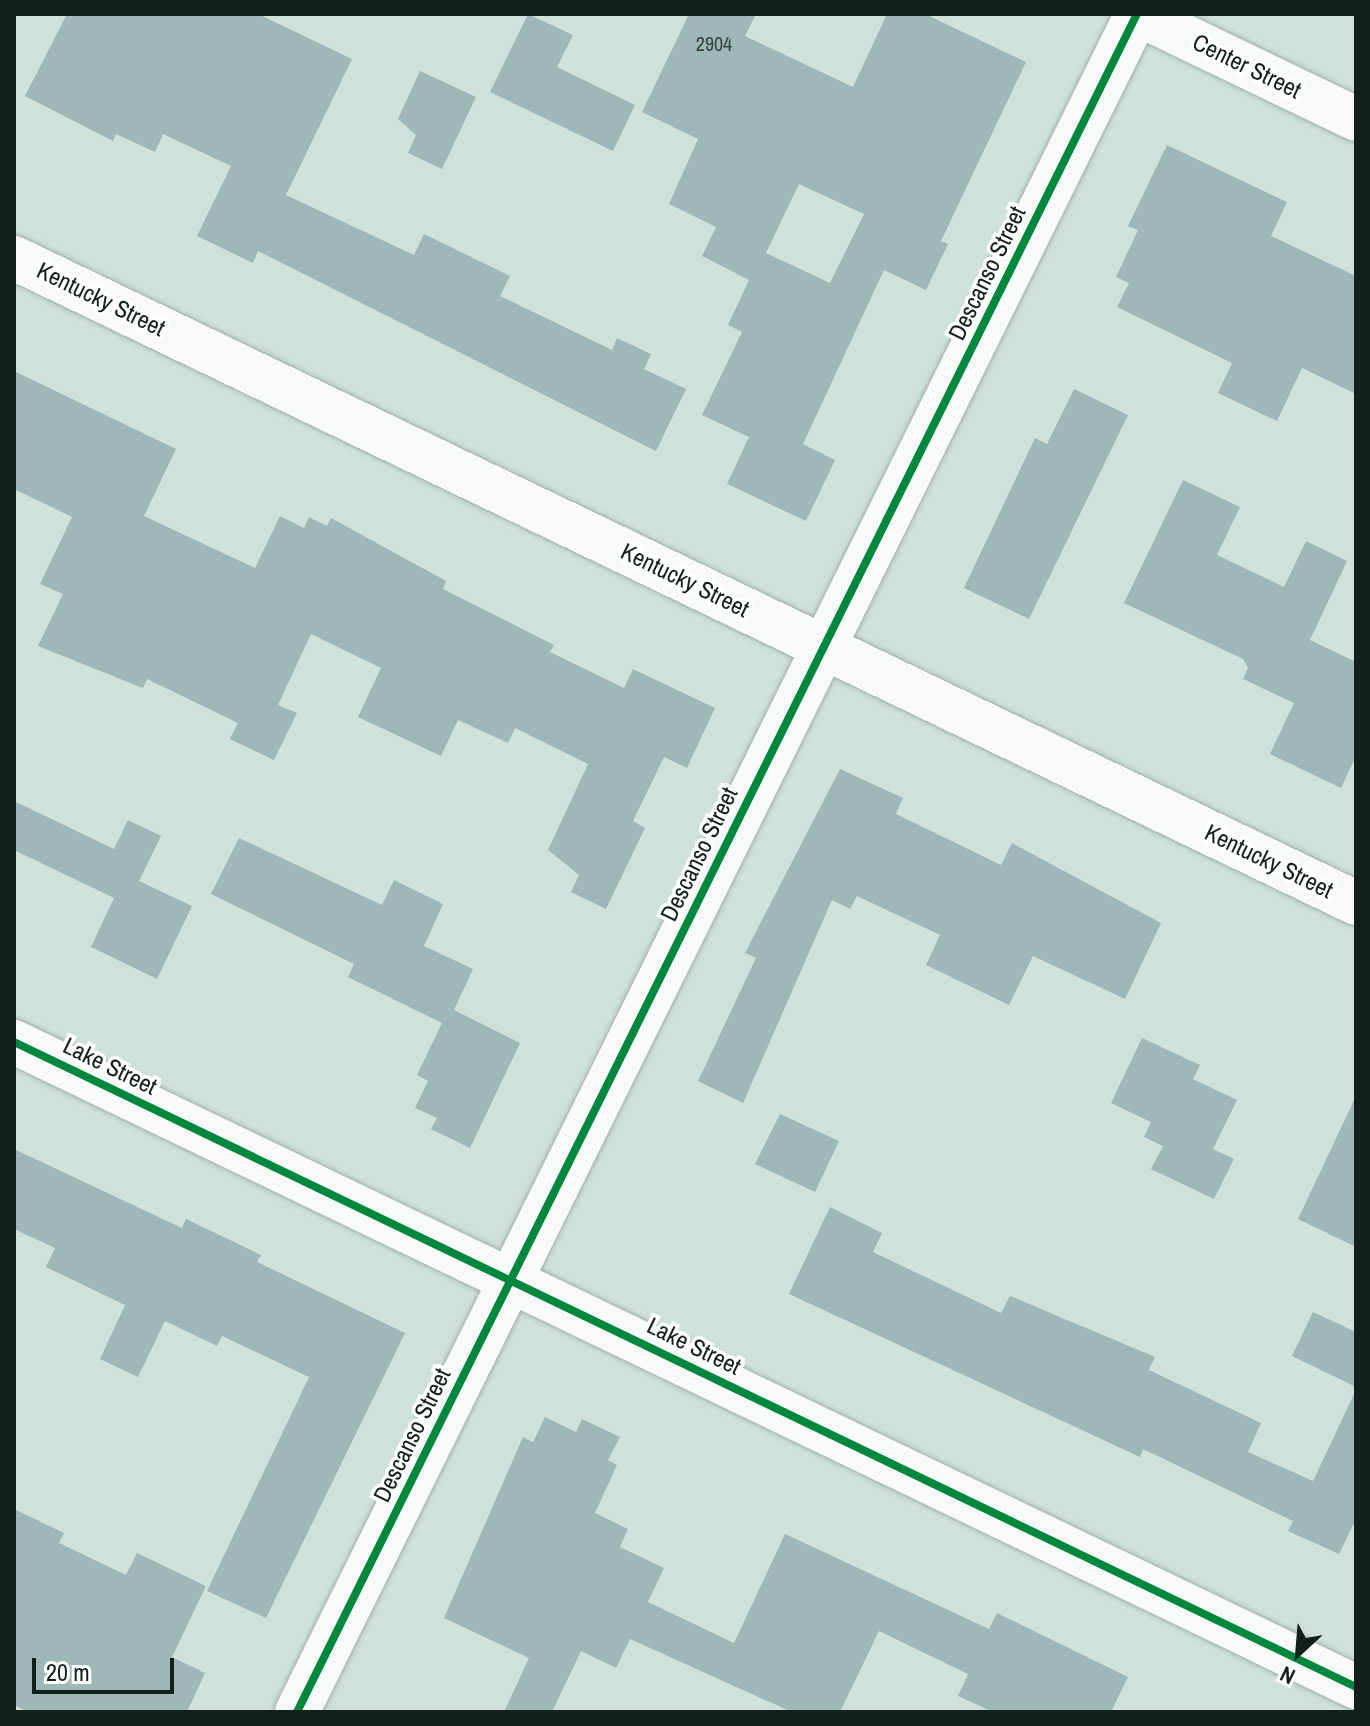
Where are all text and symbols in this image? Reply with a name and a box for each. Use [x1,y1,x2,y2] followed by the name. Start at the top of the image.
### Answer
[1188,27,1306,105] street label: Center Street
[696,31,732,55] house number: 2904
[942,201,1032,345] street label: Descanso Street
[32,256,170,342] street label: Kentucky Street
[616,537,754,623] street label: Kentucky Street
[654,782,744,926] street label: Descanso Street
[1200,818,1338,904] street label: Kentucky Street
[58,1031,162,1101] street label: Lake Street
[642,1311,746,1381] street label: Lake Street
[367,1363,457,1507] street label: Descanso Street
[1258,1614,1338,1694] north arrow
[36,1642,178,1692] scale bar
[46,1656,90,1688] text: 20 m
[1275,1659,1300,1692] text: N

